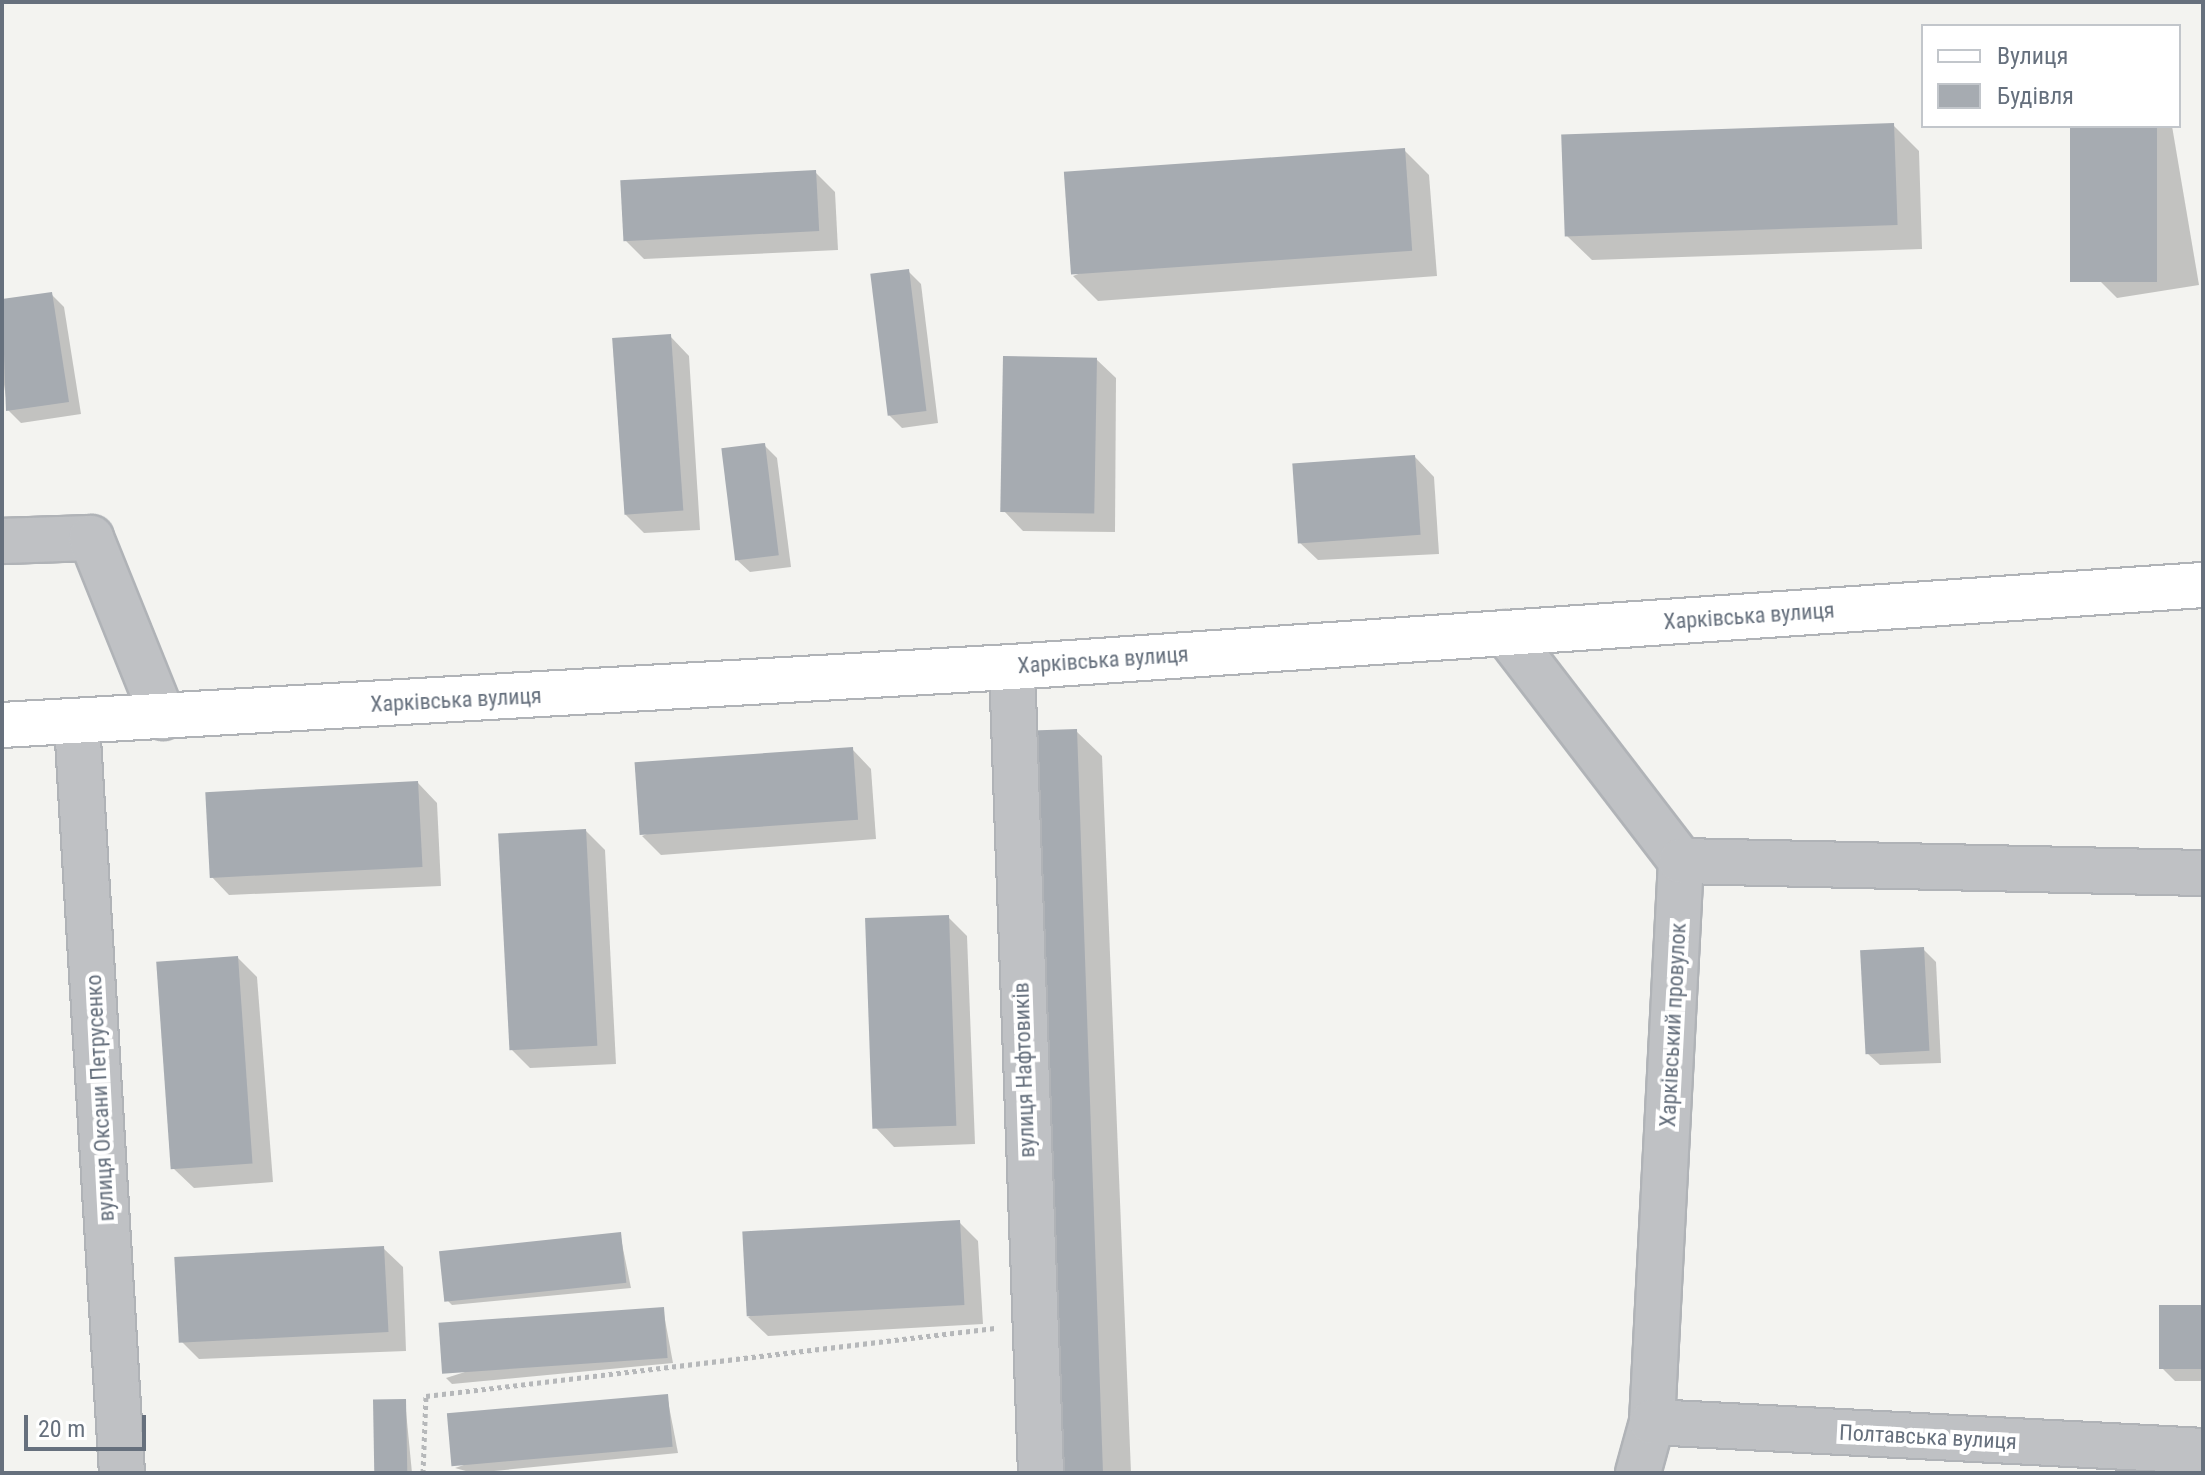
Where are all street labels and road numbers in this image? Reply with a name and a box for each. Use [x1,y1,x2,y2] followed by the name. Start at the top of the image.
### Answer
[1663,597,1835,635] street label: Харківська вулиця
[1017,641,1189,679] street label: Харківська вулиця
[370,682,542,718] street label: Харківська вулиця
[1654,922,1692,1128] street label: Харківський провулок
[80,974,120,1222] street label: вулиця Оксани Петрусенко
[1008,982,1040,1158] street label: вулиця Нафтовиків
[1839,1419,2017,1455] street label: Полтавська вулиця

